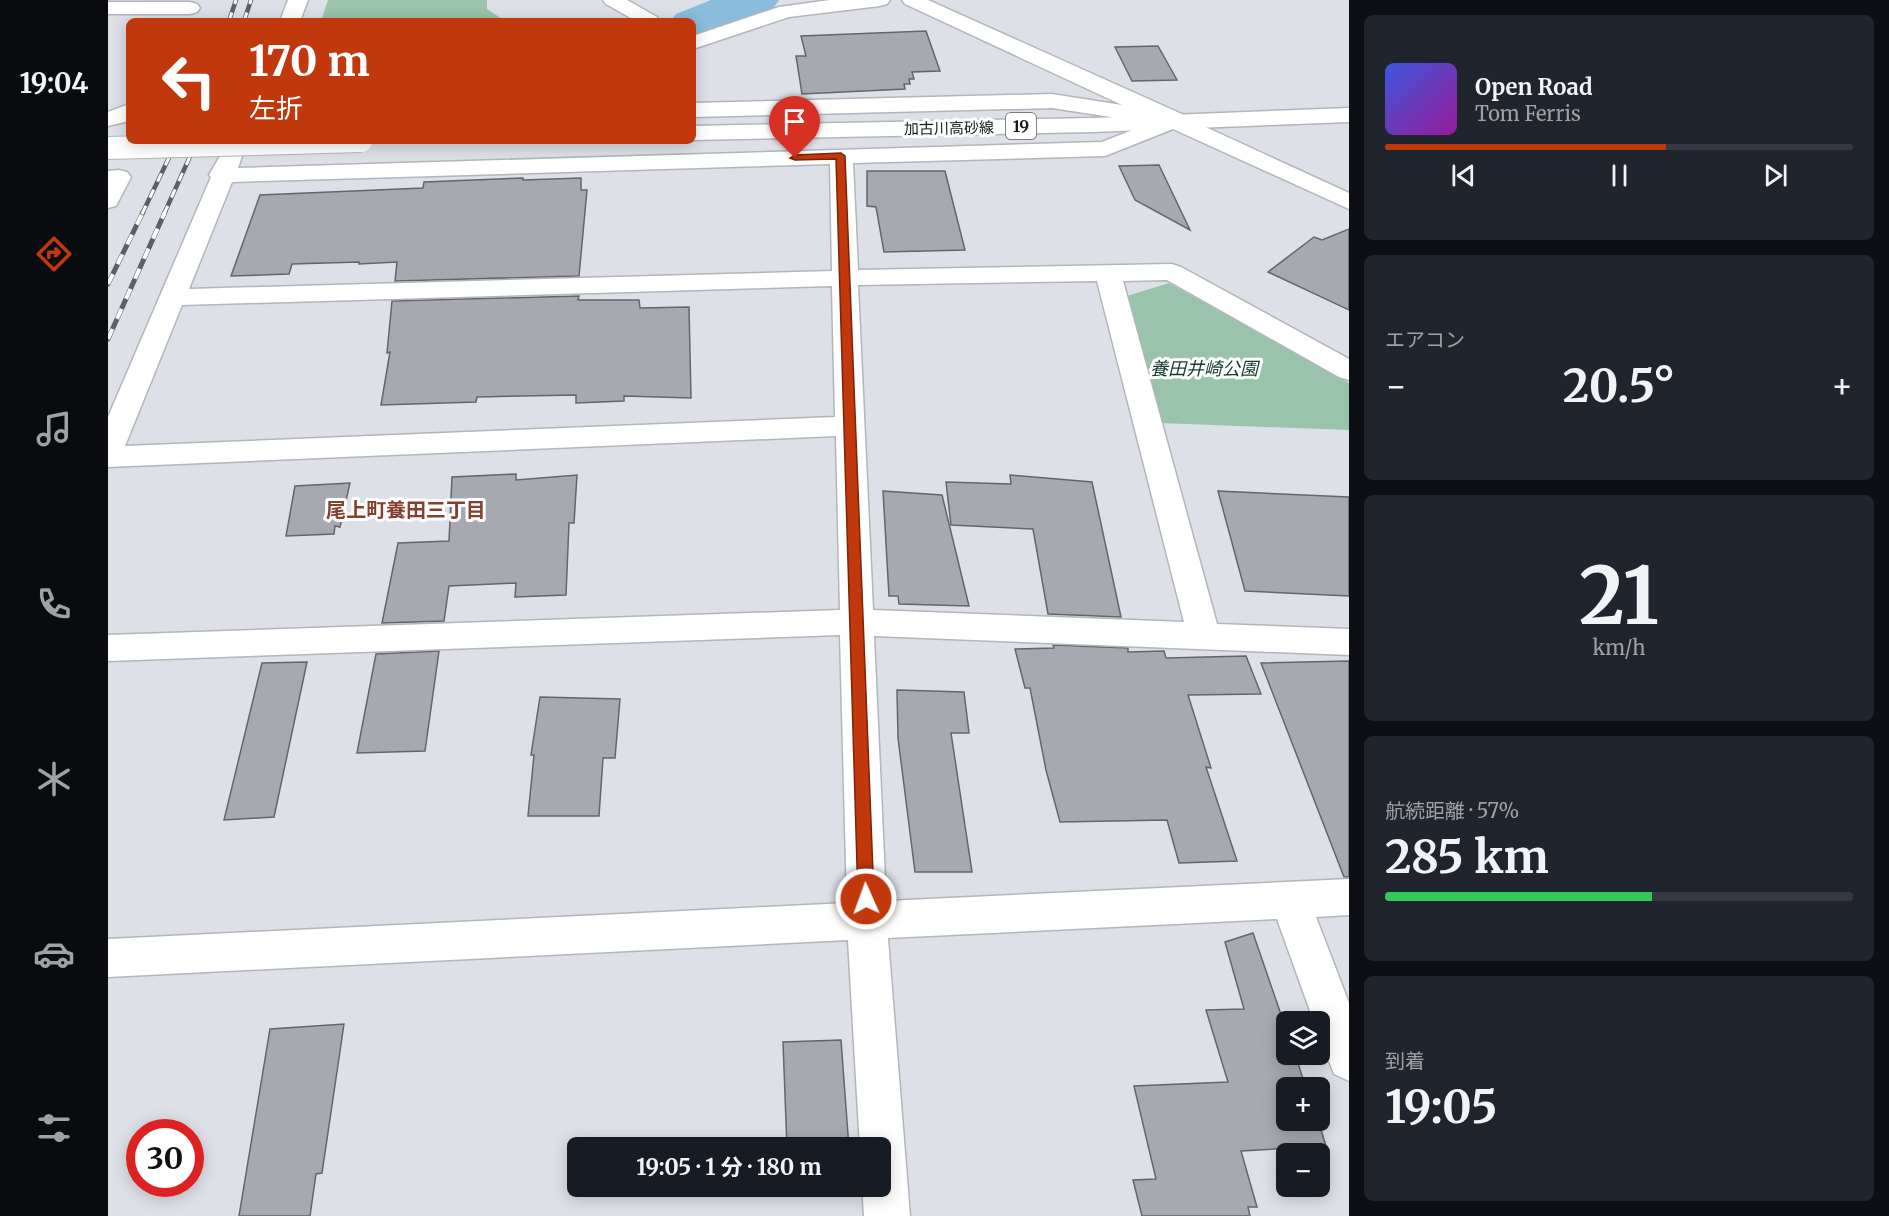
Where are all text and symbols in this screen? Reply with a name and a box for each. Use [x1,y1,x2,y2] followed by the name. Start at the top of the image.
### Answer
[249,35,370,87] text: 170 m
[150,42,228,120] icon: left
[20,66,88,100] text: 19:04
[1475,73,1593,101] text: Open Road
[249,91,303,125] text: 左折
[769,96,820,158] pin
[1475,101,1581,126] text: Tom Ferris
[778,105,811,138] icon: arrive
[1006,113,1036,139] road number: 19
[904,118,994,138] street label: 加古川高砂線
[1447,159,1480,192] icon: previous
[1603,159,1636,192] icon: pause
[1759,159,1792,192] icon: next
[33,233,75,275] icon: directions
[1385,327,1465,352] text: エアコン
[1150,357,1261,380] park label: 養田井崎公園
[1563,358,1675,414] text: 20.5°
[1385,366,1407,407] text: −
[1831,366,1853,407] text: +
[33,408,75,450] icon: music
[326,497,486,522] district label: 尾上町養田三丁目
[1579,547,1659,645] text: 21
[33,583,75,625] icon: phone
[1593,635,1645,660] text: km/h
[33,758,75,800] icon: climate
[1385,798,1519,823] text: 航続距離 · 57%
[1385,829,1549,885] text: 285 km
[834,867,898,931] position arrow
[33,933,75,975] icon: car
[1276,1011,1330,1197] map controls
[1276,1011,1330,1065] button: layers
[1385,1048,1425,1073] text: 到着
[1276,1077,1330,1131] button: +
[1385,1079,1497,1135] text: 19:05
[33,1107,75,1149] icon: filters
[126,1119,204,1197] speed limit sign: 30
[1276,1143,1330,1197] button: −
[636,1153,822,1181] text: 19:05 · 1 分 · 180 m

